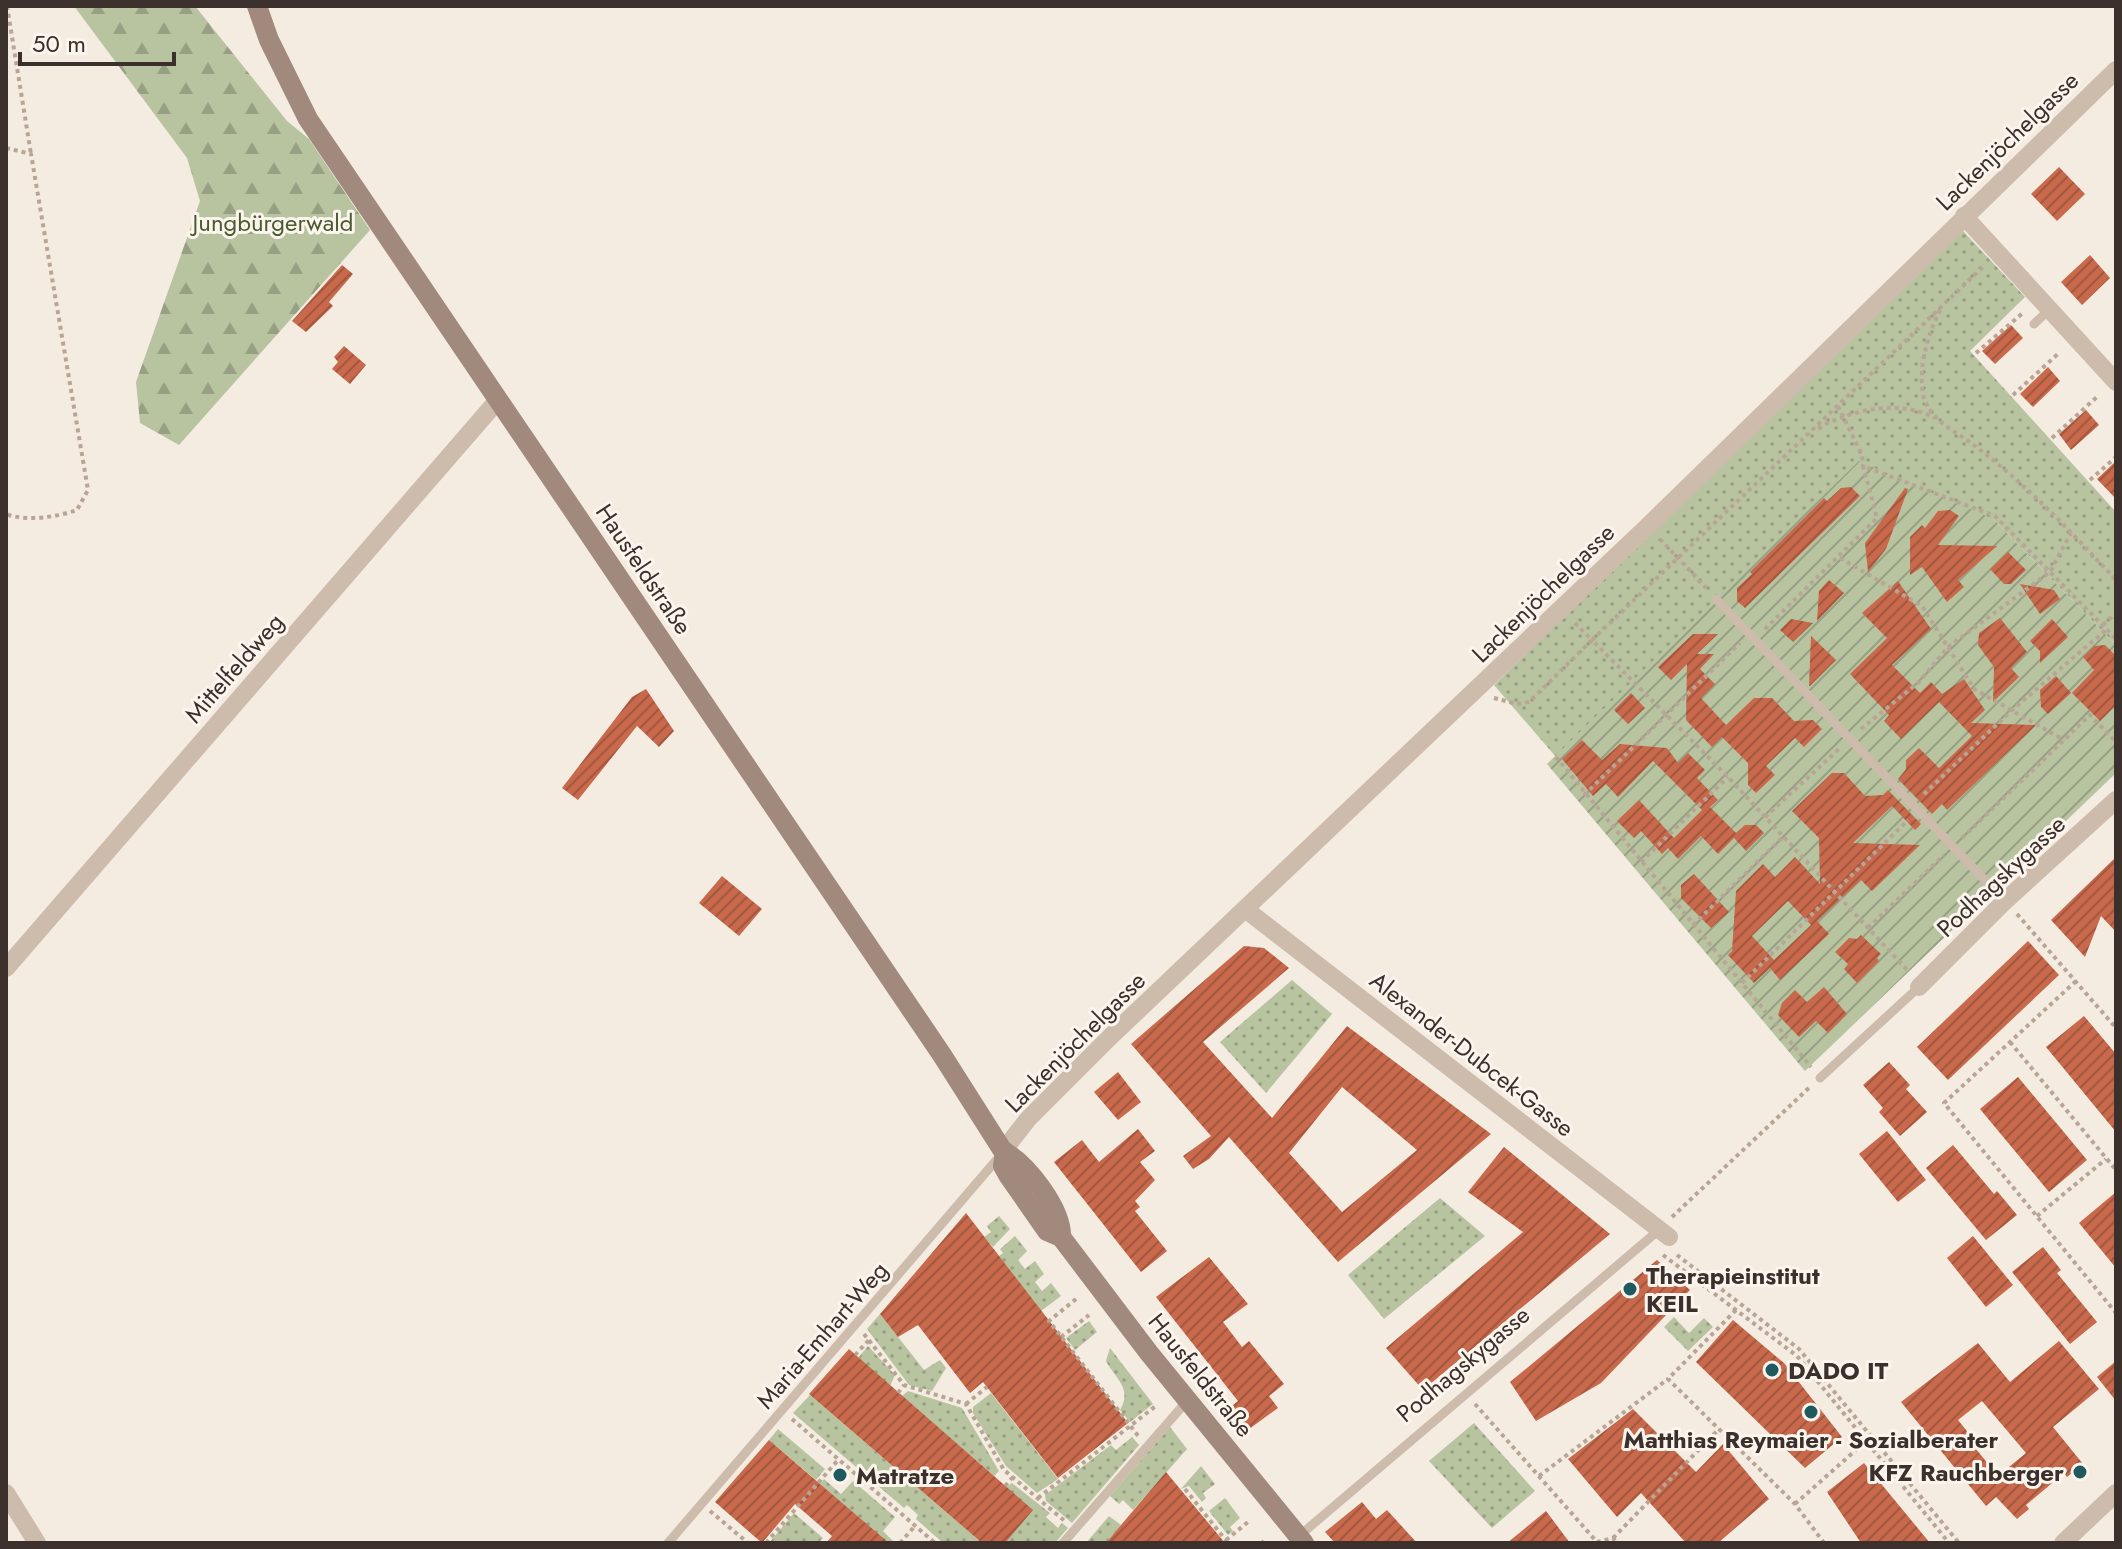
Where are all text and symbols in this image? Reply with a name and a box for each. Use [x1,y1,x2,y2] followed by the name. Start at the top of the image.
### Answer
[20,16,174,66] scale bar
[32,26,86,61] text: 50 m
[1928,63,2086,219] street label: Lackenjöchelgasse
[190,205,353,240] park label: Jungbürgerwald
[587,497,701,641] street label: Hausfeldstraße
[1464,515,1622,671] street label: Lackenjöchelgasse
[176,605,292,731] street label: Mittelfeldweg
[1929,807,2073,945] street label: Podhagskygasse
[1362,963,1582,1145] street label: Alexander-Dubcek-Gasse
[997,964,1153,1120] street label: Lackenjöchelgasse
[748,1254,896,1416] street label: Maria-Emhart-Weg
[1646,1258,1820,1321] place label: Therapieinstitut KEIL
[1621,1280,1639,1298] marker: Therapieinstitut KEIL
[1389,1298,1537,1430] street label: Podhagskygasse
[1140,1305,1262,1445] street label: Hausfeldstraße
[1788,1353,1889,1388] place label: DADO IT
[1763,1361,1781,1379] marker: DADO IT
[1802,1403,1820,1421] marker: Matthias Reymaier - Sozialberater
[1624,1422,1999,1457] place label: Matthias Reymaier - Sozialberater
[1868,1455,2064,1490] place label: KFZ Rauchberger
[856,1458,954,1493] place label: Matratze
[2071,1463,2089,1481] marker: KFZ Rauchberger
[831,1466,849,1484] marker: Matratze

